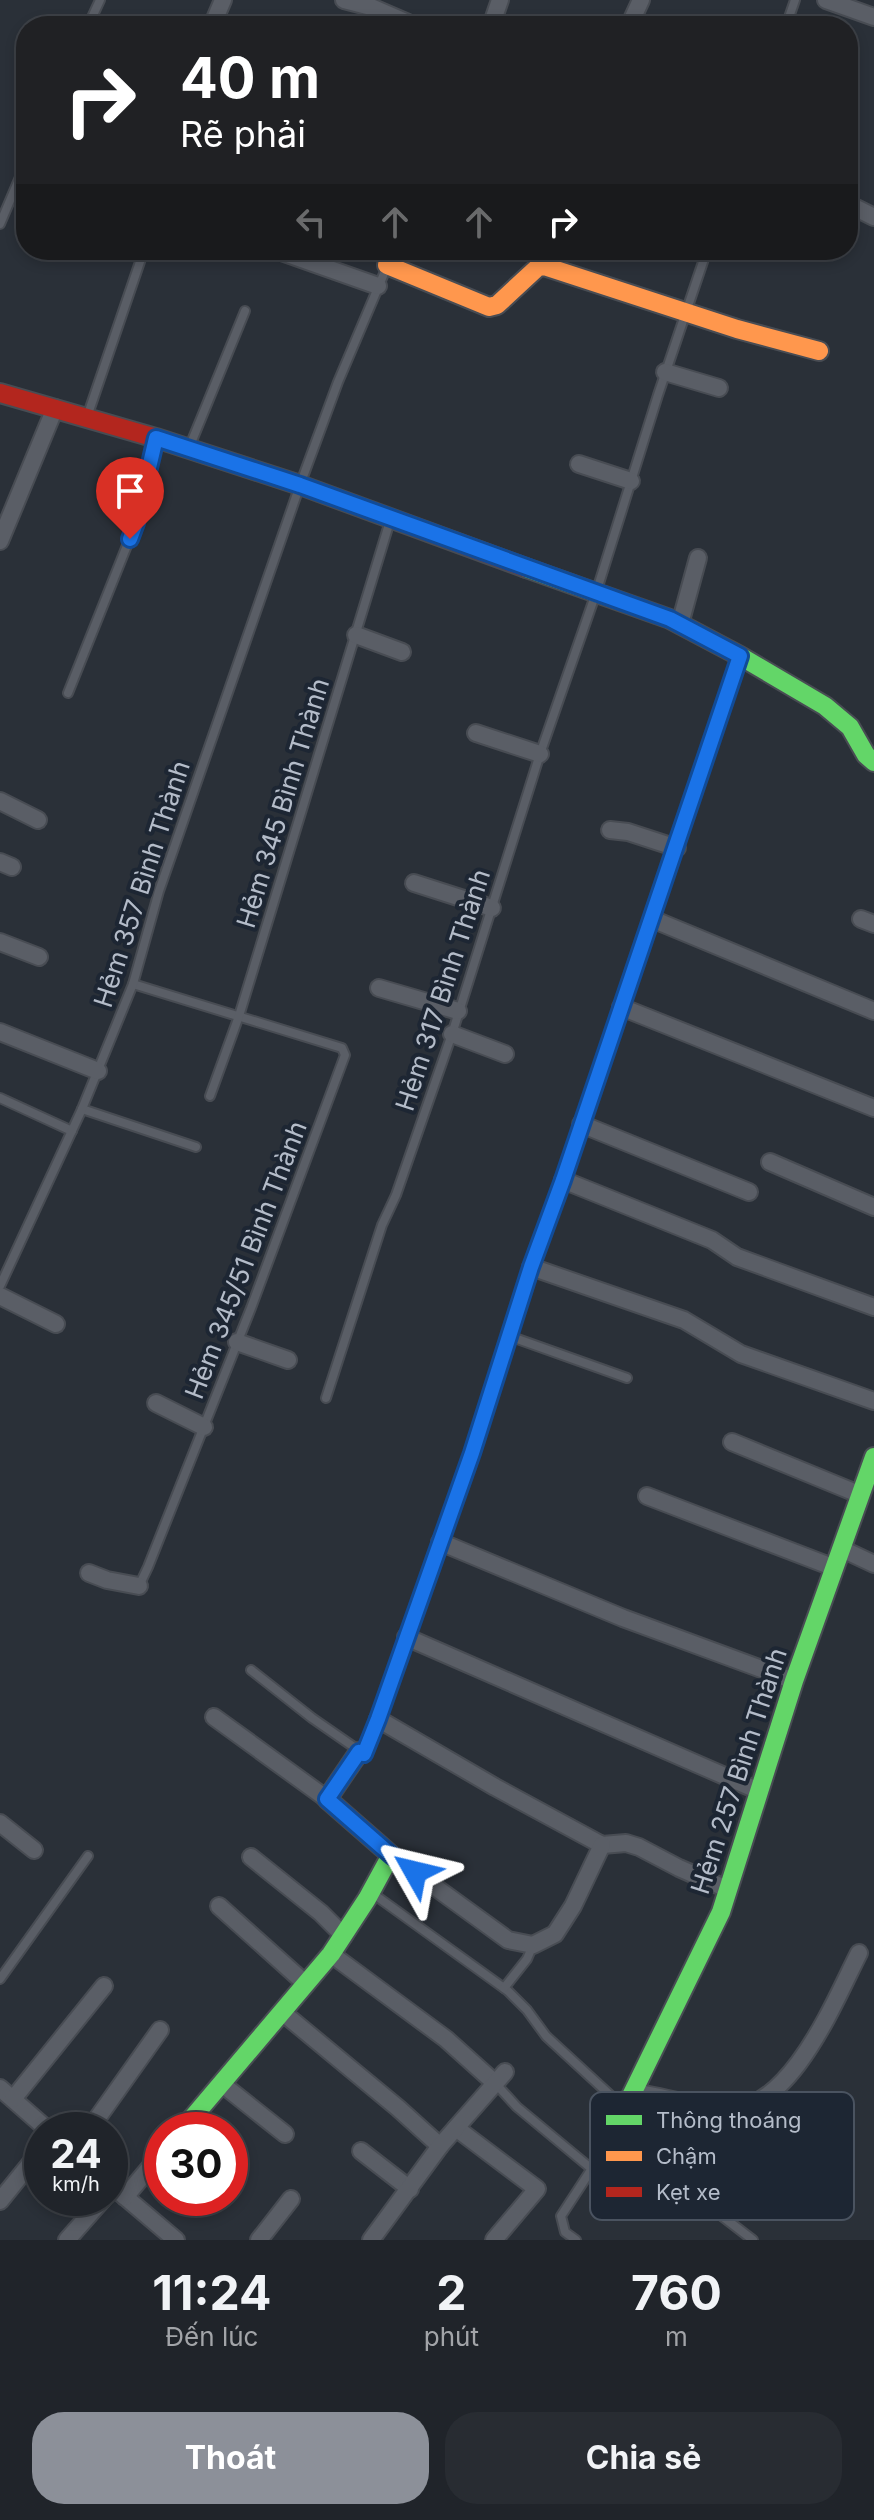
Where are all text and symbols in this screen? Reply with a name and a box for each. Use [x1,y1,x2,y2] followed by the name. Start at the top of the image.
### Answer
[180,44,320,112] text: 40 m
[48,48,152,152] icon: right
[180,112,306,156] text: Rẽ phải
[289,200,333,244] icon: left
[373,200,417,244] icon: ahead
[457,200,501,244] icon: ahead
[541,200,585,244] icon: right
[96,457,164,539] pin
[108,469,152,513] icon: arrive
[230,674,335,931] street label: Hẻm 345 Bình Thành
[87,757,196,1011] street label: Hẻm 357 Bình Thành
[389,865,496,1115] street label: Hẻm 317 Bình Thành
[178,1116,313,1403] street label: Hẻm 345/51 Bình Thành
[684,1644,793,1898] street label: Hẻm 257 Bình Thành
[373,1830,457,1914] position arrow
[590,2092,854,2220] legend
[656,2107,802,2133] text: Thông thoáng
[144,2112,248,2216] speed limit sign: 30
[50,2129,102,2178] text: 24
[656,2143,717,2169] text: Chậm
[52,2172,100,2196] text: km/h
[656,2179,720,2205] text: Kẹt xe
[152,2263,272,2322] text: 11:24
[436,2263,466,2322] text: 2
[631,2263,722,2322] text: 760
[165,2321,258,2352] text: Đến lúc
[424,2321,479,2352] text: phút
[665,2321,688,2352] text: m
[32,2412,429,2504] button: Thoát
[445,2412,842,2504] button: Chia sẻ

